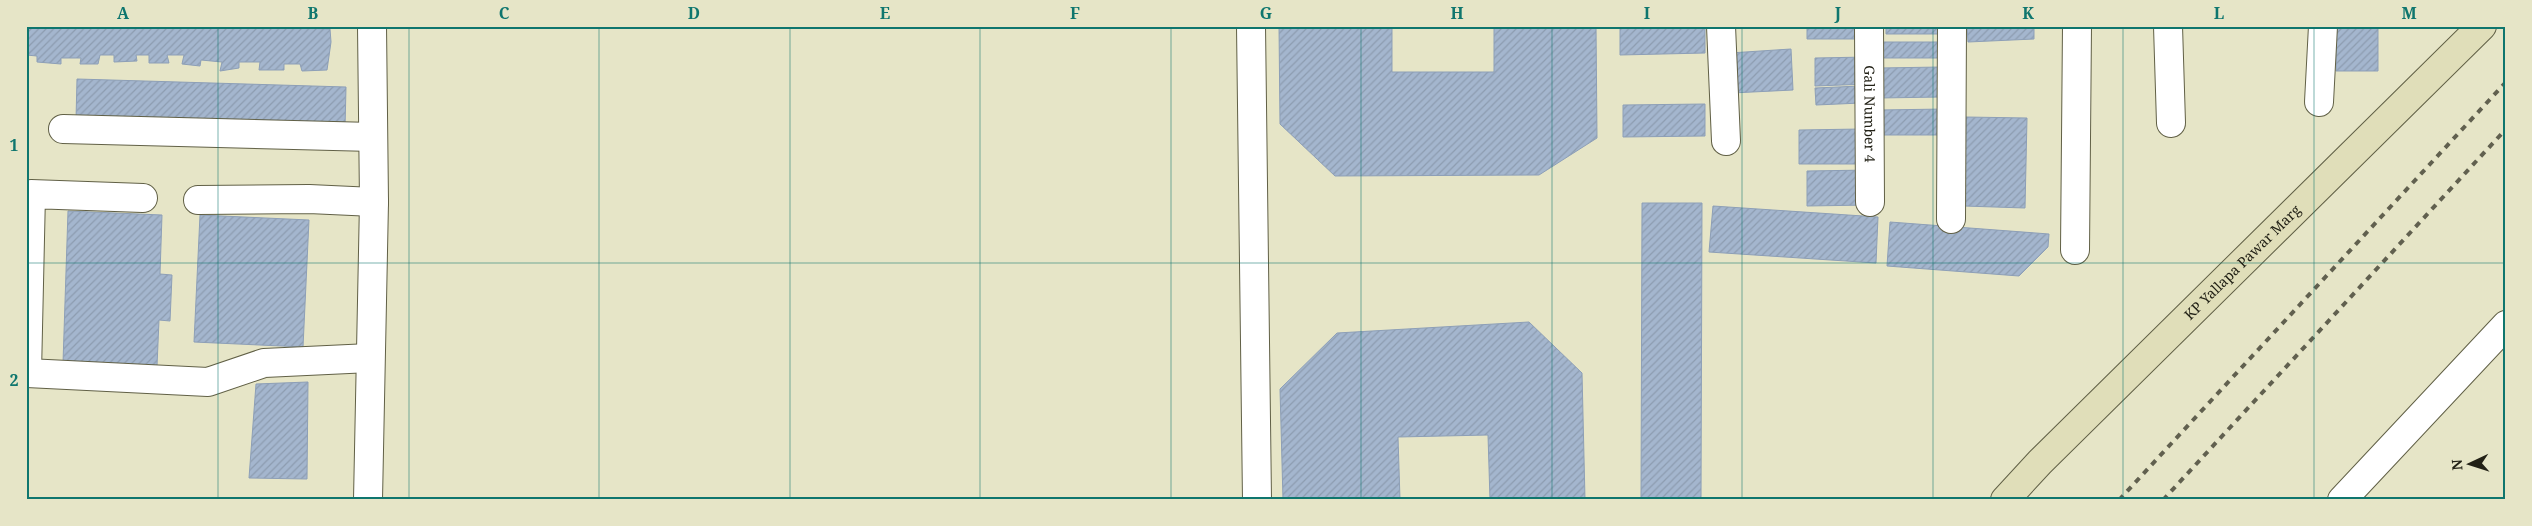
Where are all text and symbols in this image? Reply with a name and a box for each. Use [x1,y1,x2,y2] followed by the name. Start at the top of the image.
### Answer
[117,2,130,24] text: A
[308,2,319,24] text: B
[499,2,510,24] text: C
[688,2,700,24] text: D
[880,2,890,24] text: E
[1070,2,1080,24] text: F
[1260,2,1272,24] text: G
[1450,2,1464,24] text: H
[1644,2,1650,24] text: I
[1834,2,1842,24] text: J
[2022,2,2034,24] text: K
[2214,2,2224,24] text: L
[2401,2,2417,24] text: M
[1860,65,1880,163] street label: Gali Number 4
[9,134,19,156] text: 1
[2180,200,2305,324] street label: KP Yallapa Pawar Marg
[9,369,19,391] text: 2
[2444,438,2494,488] north arrow
[2447,459,2466,471] text: N

